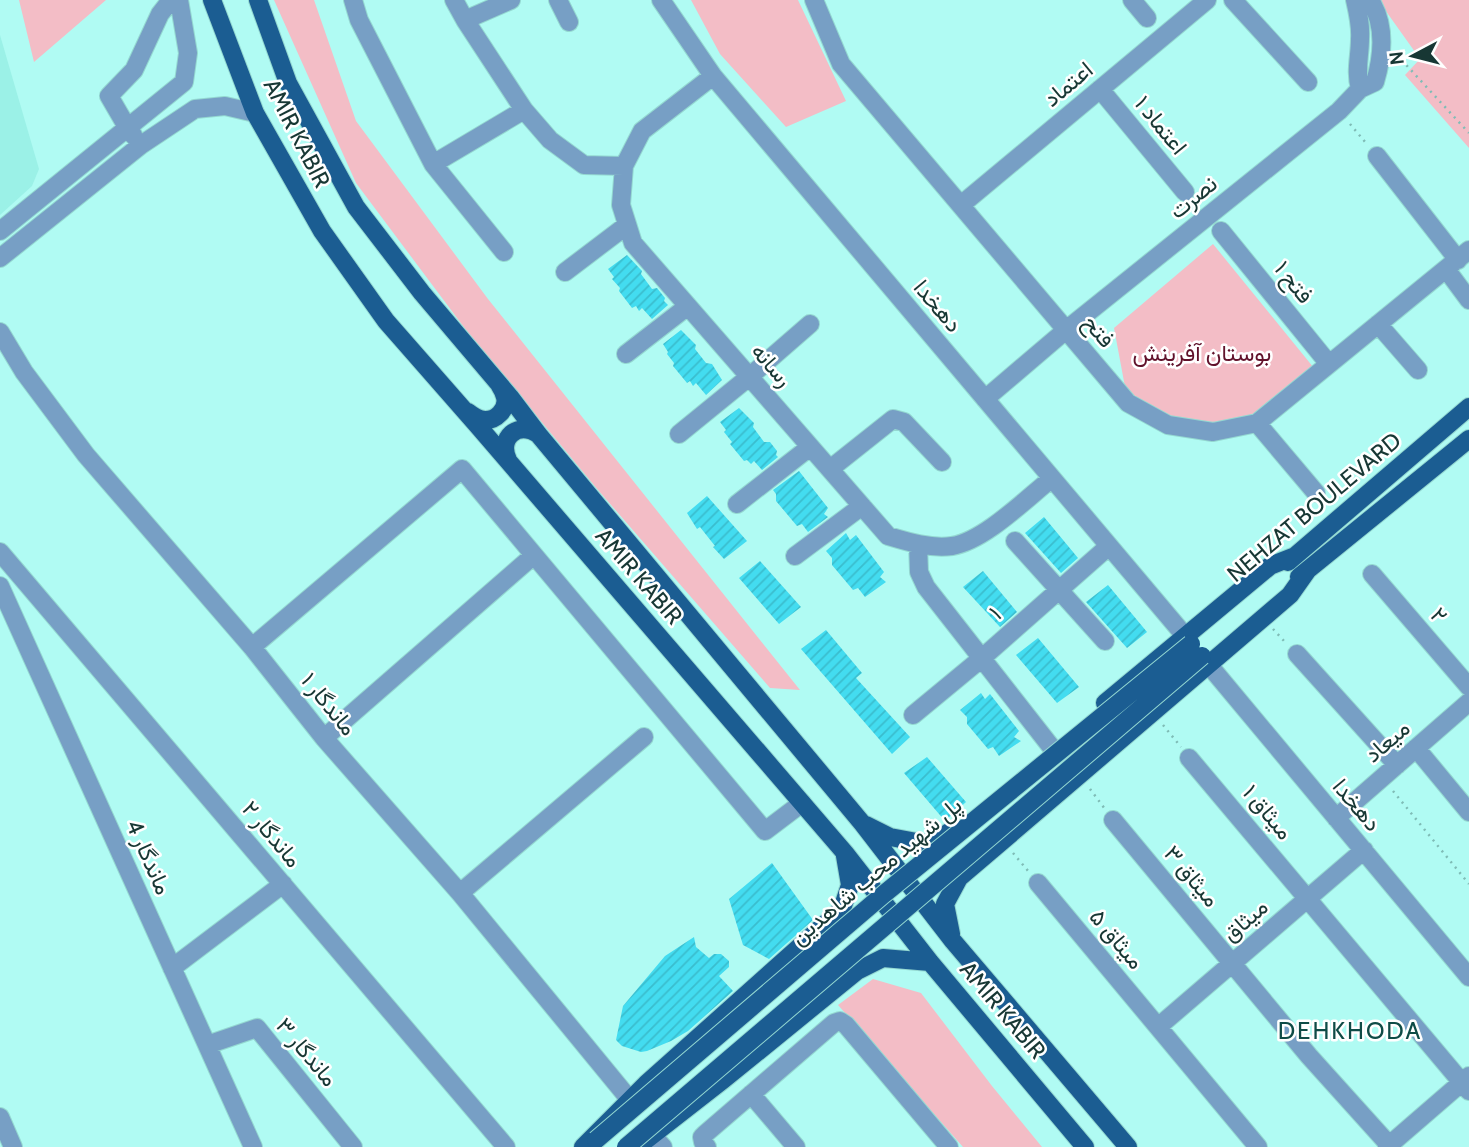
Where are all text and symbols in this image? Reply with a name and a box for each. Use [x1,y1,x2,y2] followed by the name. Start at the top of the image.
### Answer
[1378,21,1448,91] north arrow
[1384,50,1409,66] text: N
[1038,55,1098,113] street label: اعتماد
[258,74,336,192] street label: AMIR KABIR
[1129,90,1193,160] street label: اعتماد ۱
[1163,169,1223,226] street label: نصرت
[1267,255,1319,310] street label: فتح ۱
[908,274,968,338] street label: دهخدا
[1076,309,1121,355] street label: فتح
[745,337,799,393] street label: رسانه
[1133,339,1271,368] park label: بوستان آفرینش
[1221,426,1407,588] street label: NEHZAT BOULEVARD
[590,522,688,630] street label: AMIR KABIR
[983,600,1007,626] street label: ۱
[1424,601,1454,629] street label: ۲
[294,667,363,742] street label: ماندگار ۱
[1359,714,1415,768] street label: میعاد
[1327,773,1387,837] street label: دهخدا
[1237,779,1299,845] street label: میثاق ۱
[785,791,969,952] street label: پل شهید محب شاهدین
[235,795,308,874] street label: ماندگار ۲
[119,815,178,899] street label: ماندگار 4
[1158,840,1226,912] street label: میثاق ۳
[1216,893,1274,947] street label: میثاق
[1084,903,1150,975] street label: میثاق ۵
[954,956,1052,1064] street label: AMIR KABIR
[269,1012,344,1093] street label: ماندگار ۳
[1278,1016,1422,1045] district label: DEHKHODA

